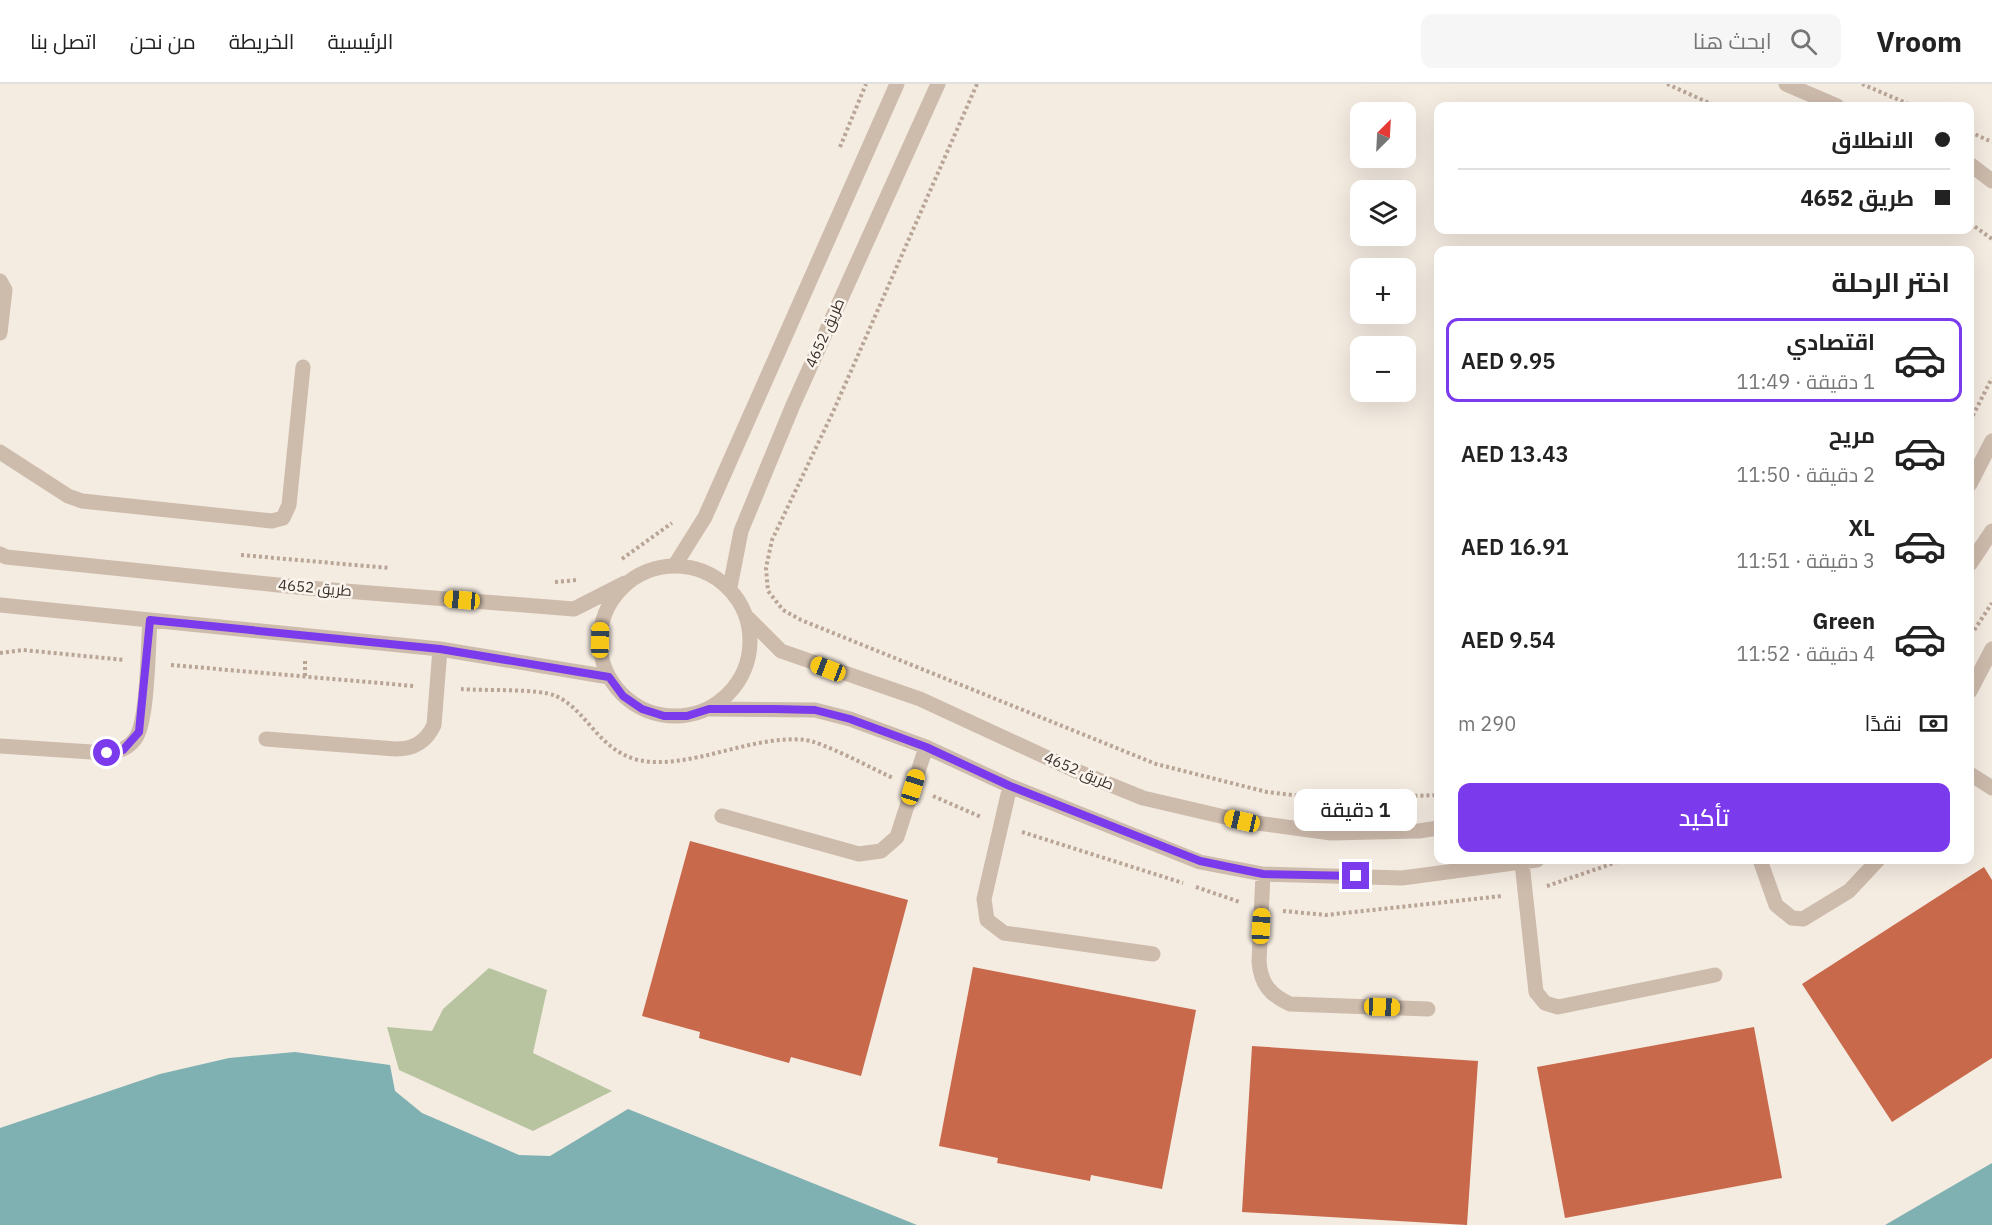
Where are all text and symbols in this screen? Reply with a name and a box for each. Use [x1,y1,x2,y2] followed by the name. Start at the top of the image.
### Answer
[1421,14,1841,68] search box
[1877,23,1962,60] text: Vroom
[1787,25,1820,58] icon: search
[1693,26,1772,55] text: ابحث هنا
[30,27,97,55] text: اتصل بنا
[130,27,196,55] text: من نحن
[229,27,294,55] text: الخريطة
[327,27,393,55] text: الرئيسية
[1350,102,1416,168] north arrow
[1350,102,1416,402] map controls
[1831,125,1914,154] text: الانطلاق
[1350,180,1416,246] button: layers
[1800,183,1914,212] text: طريق 4652
[1350,258,1416,324] button: +
[1831,264,1950,299] text: اختر الرحلة
[801,295,849,371] street label: طريق 4652
[1786,327,1875,356] text: اقتصادي
[1893,333,1947,387] icon: car
[1350,336,1416,402] button: −
[1461,346,1556,375] text: AED 9.95
[1736,368,1875,395] text: 1 دقيقة · 11:49
[1829,420,1875,449] text: مريح
[1893,426,1947,480] icon: car
[1461,439,1569,468] text: AED 13.43
[1736,461,1875,488] text: 2 دقيقة · 11:50
[1849,513,1875,542] text: XL
[1893,519,1947,573] icon: car
[1461,532,1569,561] text: AED 16.91
[1736,547,1875,574] text: 3 دقيقة · 11:51
[277,575,353,601] street label: طريق 4652
[443,589,481,611] car
[1813,606,1875,635] text: Green
[1893,612,1947,666] icon: car
[591,622,609,658] car
[1461,625,1556,654] text: AED 9.54
[1736,640,1875,667] text: 4 دقيقة · 11:52
[808,654,848,684] car
[1917,707,1950,740] icon: cash
[1864,708,1902,737] text: نقدًا
[1458,710,1516,737] text: 290 m
[93,739,120,766] route start
[1041,747,1117,795] street label: طريق 4652
[899,767,927,807] car
[1458,783,1950,852] button: تأكيد
[1294,789,1418,831] callout: 1 دقيقة
[1321,796,1390,823] text: 1 دقيقة
[1222,808,1262,834] car
[1342,862,1369,889] route end
[1251,908,1271,944] car
[1364,997,1400,1017] car

